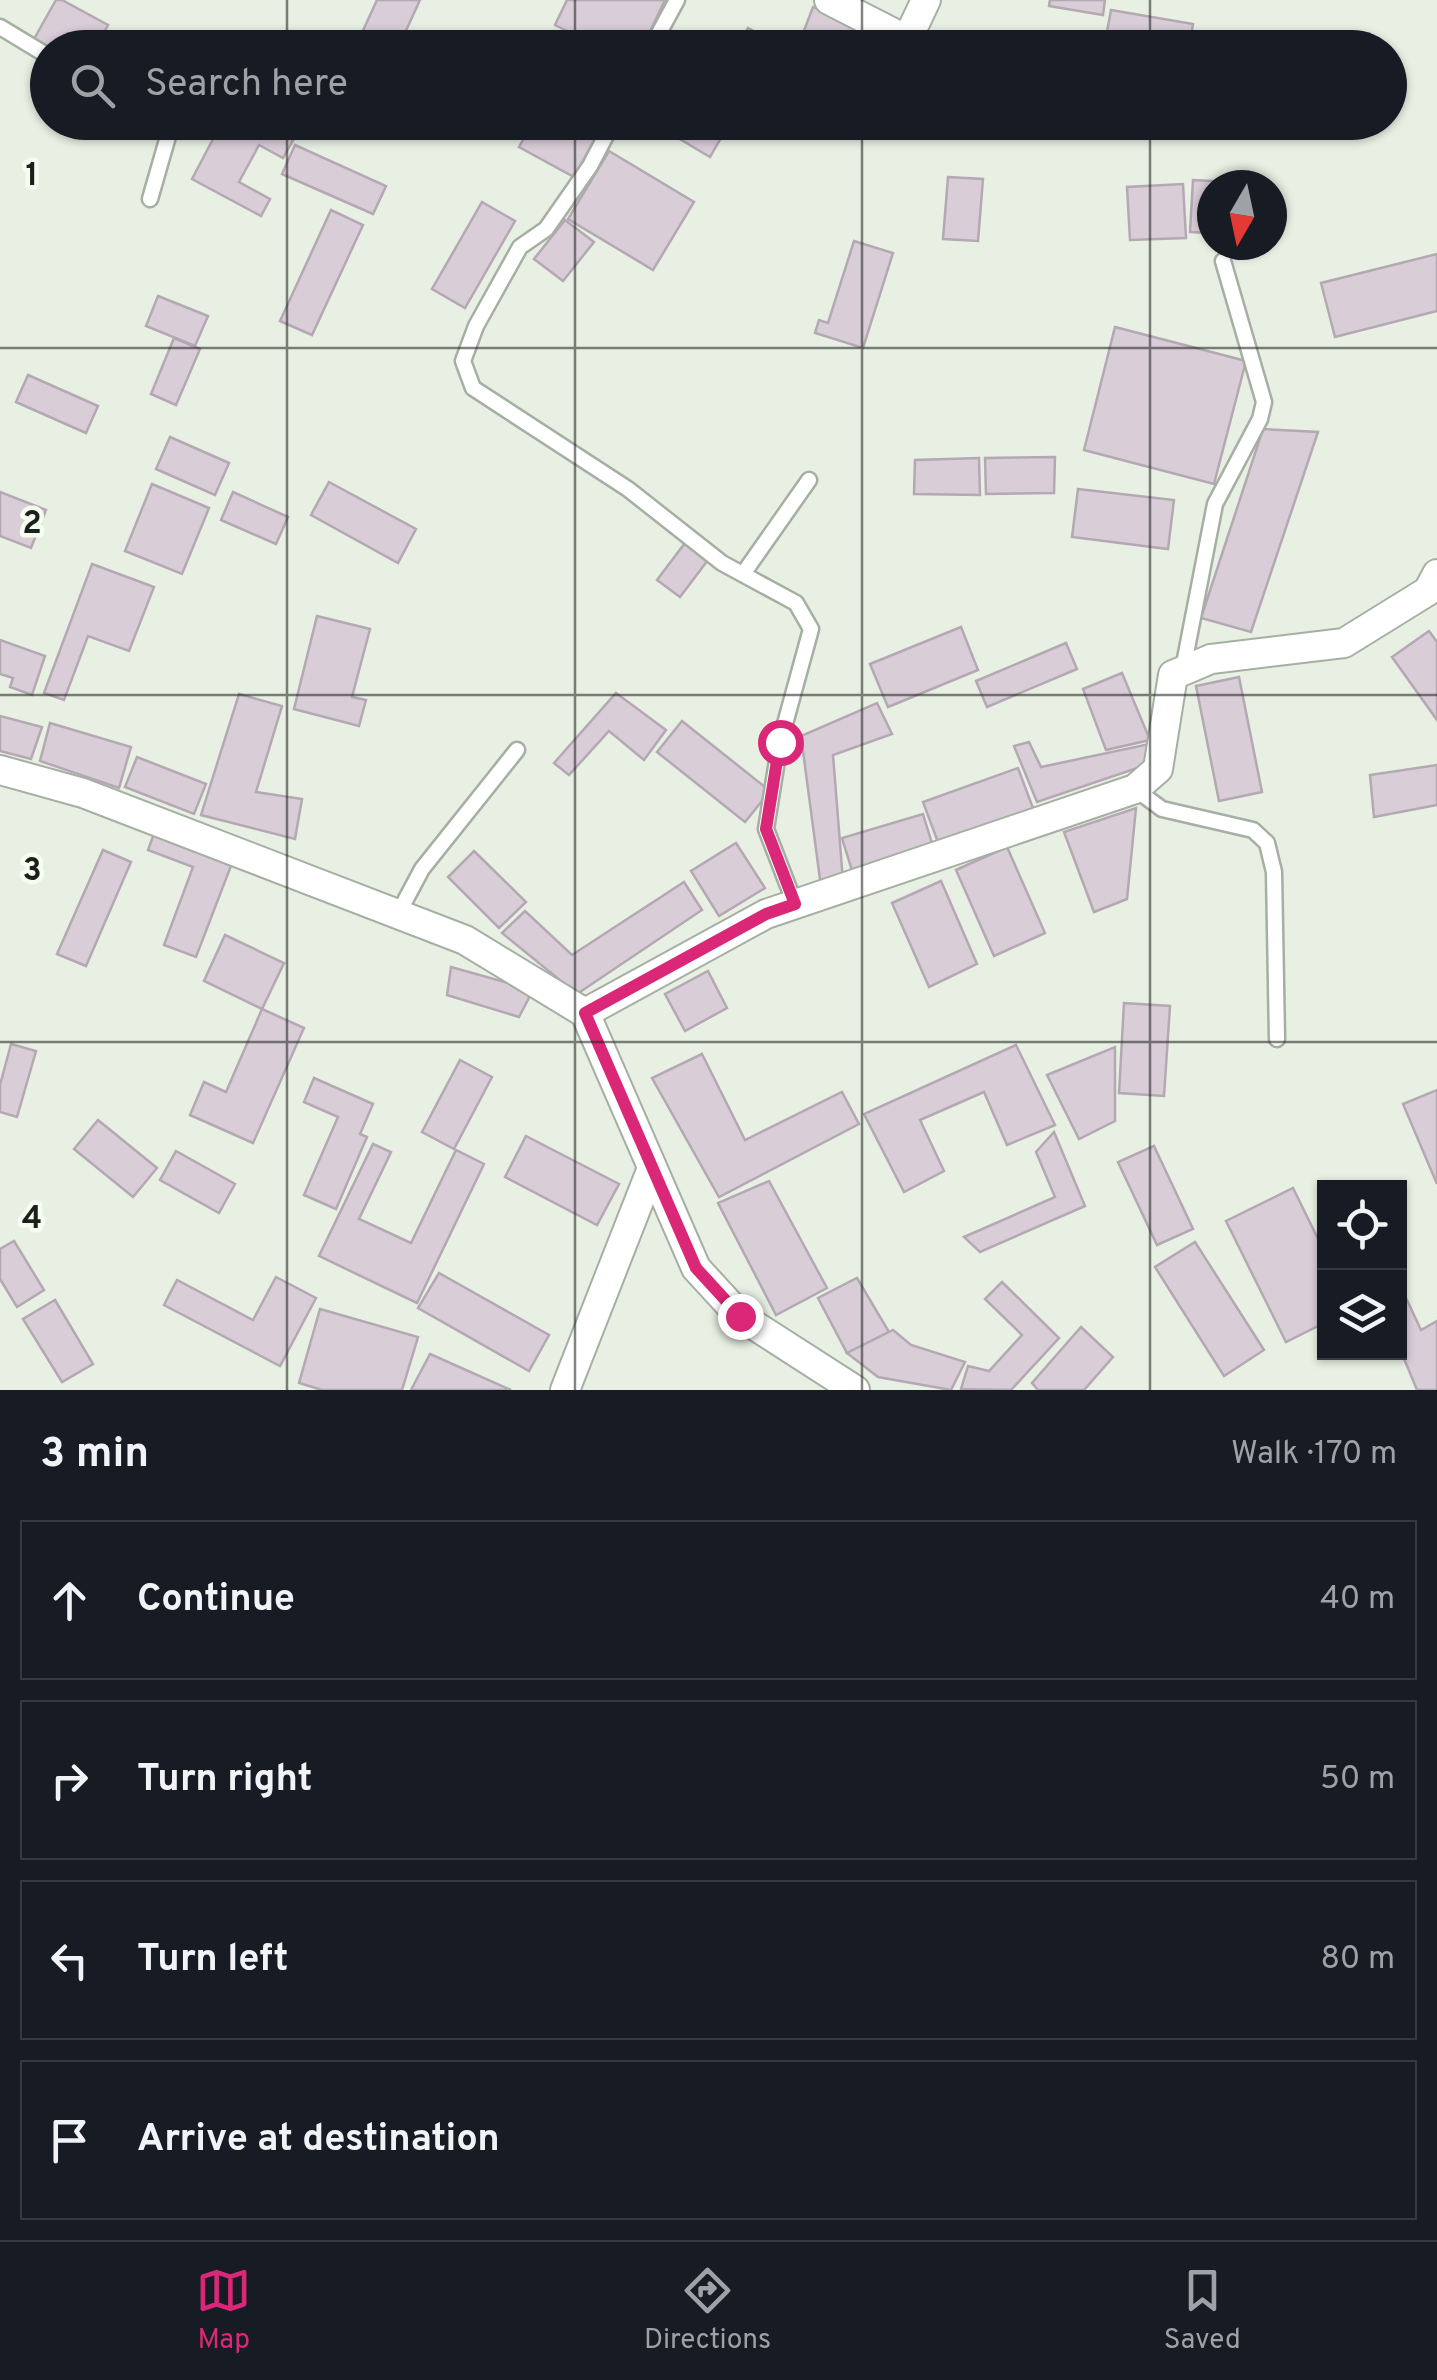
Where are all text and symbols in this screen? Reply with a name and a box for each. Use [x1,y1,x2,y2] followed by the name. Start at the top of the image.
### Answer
[30,30,1407,140] search box
[65,58,120,113] icon: search
[145,61,348,110] text: Search here
[26,157,38,197] text: 1
[1197,170,1287,260] north arrow
[22,505,42,545] text: 2
[758,720,804,766] route start
[22,852,42,892] text: 3
[1317,1180,1407,1360] map controls
[1317,1180,1407,1270] button: locate
[22,1200,42,1240] text: 4
[1317,1270,1407,1360] button: layers
[718,1294,764,1340] route end
[40,1429,149,1482] text: 3 min
[1231,1435,1397,1475] text: Walk · 170 m
[42,1573,97,1628] icon: ahead
[137,1576,295,1625] text: Continue
[1320,1580,1395,1620] text: 40 m
[42,1753,97,1808] icon: right
[137,1756,312,1805] text: Turn right
[1320,1760,1395,1800] text: 50 m
[42,1933,97,1988] icon: left
[137,1936,289,1985] text: Turn left
[1321,1940,1395,1980] text: 80 m
[42,2113,97,2168] icon: arrive
[137,2116,500,2165] text: Arrive at destination
[196,2263,251,2359] tab: Map
[644,2263,771,2359] tab: Directions
[1164,2263,1241,2359] tab: Saved

